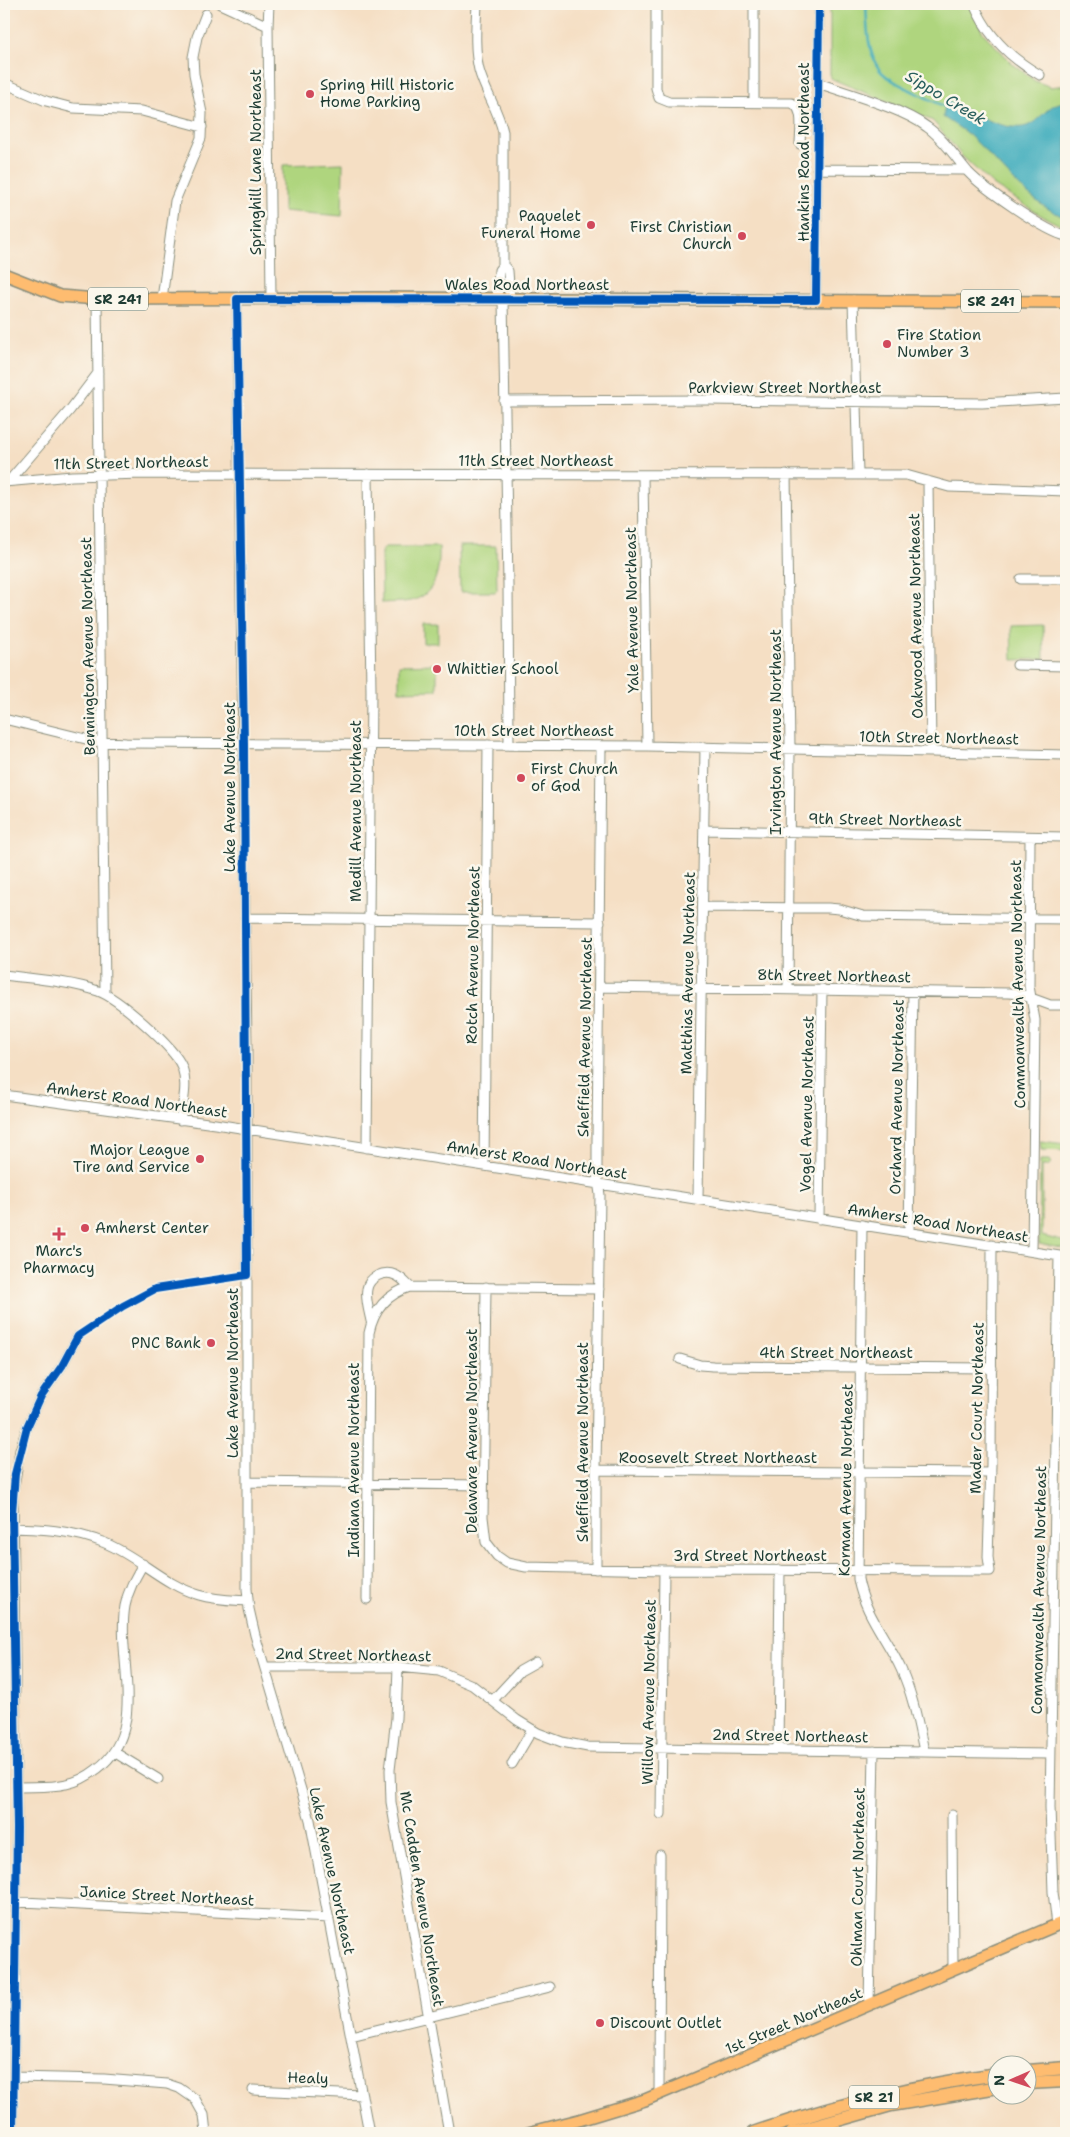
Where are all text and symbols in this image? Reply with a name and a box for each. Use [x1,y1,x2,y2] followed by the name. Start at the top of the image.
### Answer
[794,62,814,242] street label: Hankins Road Northeast
[902,65,990,130] water label: Sippo Creek
[246,69,266,255] street label: Springhill Lane Northeast
[320,75,454,112] place label: Spring Hill Historic Home Parking
[304,88,316,100] marker: Spring Hill Historic Home Parking
[481,206,581,243] place label: Paquelet Funeral Home
[630,217,732,254] place label: First Christian Church
[585,219,597,231] marker: Paquelet Funeral Home
[736,230,748,242] marker: First Christian Church
[445,275,609,295] street label: Wales Road Northeast
[88,288,148,310] road number: SR 241
[961,290,1021,312] road number: SR 241
[897,325,981,362] place label: Fire Station Number 3
[881,338,893,350] marker: Fire Station Number 3
[688,378,882,398] street label: Parkview Street Northeast
[458,451,614,471] street label: 11th Street Northeast
[53,452,209,474] street label: 11th Street Northeast
[904,513,928,719] street label: Oakwood Avenue Northeast
[621,527,643,693] street label: Yale Avenue Northeast
[76,537,100,755] street label: Bennington Avenue Northeast
[766,629,786,835] street label: Irvington Avenue Northeast
[447,659,559,679] place label: Whittier School
[431,663,443,675] marker: Whittier School
[220,702,240,872] street label: Lake Avenue Northeast
[346,720,366,902] street label: Medill Avenue Northeast
[454,721,614,741] street label: 10th Street Northeast
[859,727,1019,749] street label: 10th Street Northeast
[531,759,618,796] place label: First Church of God
[515,772,527,784] marker: First Church of God
[808,809,962,831] street label: 9th Street Northeast
[1006,859,1030,1109] street label: Commonwealth Avenue Northeast
[461,866,485,1044] street label: Rotch Avenue Northeast
[676,871,700,1075] street label: Matthias Avenue Northeast
[573,937,597,1137] street label: Sheffield Avenue Northeast
[757,965,911,987] street label: 8th Street Northeast
[885,999,909,1195] street label: Orchard Avenue Northeast
[795,1015,819,1193] street label: Vogel Avenue Northeast
[45,1077,229,1123] street label: Amherst Road Northeast
[445,1136,629,1184] street label: Amherst Road Northeast
[73,1140,190,1177] place label: Major League Tire and Service
[194,1153,206,1165] marker: Major League Tire and Service
[846,1199,1030,1247] street label: Amherst Road Northeast
[95,1218,209,1238] place label: Amherst Center
[79,1222,91,1234] marker: Amherst Center
[53,1228,65,1240] marker: Marc's Pharmacy
[23,1241,95,1278] place label: Marc's Pharmacy
[223,1288,243,1458] street label: Lake Avenue Northeast
[966,1322,988,1494] street label: Mader Court Northeast
[462,1329,482,1533] street label: Delaware Avenue Northeast
[131,1333,201,1353] place label: PNC Bank
[205,1337,217,1349] marker: PNC Bank
[573,1342,593,1542] street label: Sheffield Avenue Northeast
[759,1343,913,1363] street label: 4th Street Northeast
[344,1362,364,1558] street label: Indiana Avenue Northeast
[834,1383,858,1577] street label: Korman Avenue Northeast
[619,1448,817,1468] street label: Roosevelt Street Northeast
[1027,1465,1051,1715] street label: Commonwealth Avenue Northeast
[673,1546,827,1566] street label: 3rd Street Northeast
[637,1599,661,1785] street label: Willow Avenue Northeast
[275,1644,431,1666] street label: 2nd Street Northeast
[712,1725,868,1747] street label: 2nd Street Northeast
[304,1785,360,1957] street label: Lake Avenue Northeast
[846,1787,870,1967] street label: Ohlman Court Northeast
[395,1790,449,2008] street label: Mc Cadden Avenue Northeast
[79,1881,255,1911] street label: Janice Street Northeast
[722,1983,866,2059] street label: 1st Street Northeast
[610,2013,722,2033] place label: Discount Outlet
[594,2017,606,2029] marker: Discount Outlet
[988,2054,1038,2104] north arrow
[287,2067,329,2089] street label: Healy
[990,2075,1008,2086] text: N
[849,2086,899,2108] road number: SR 21

